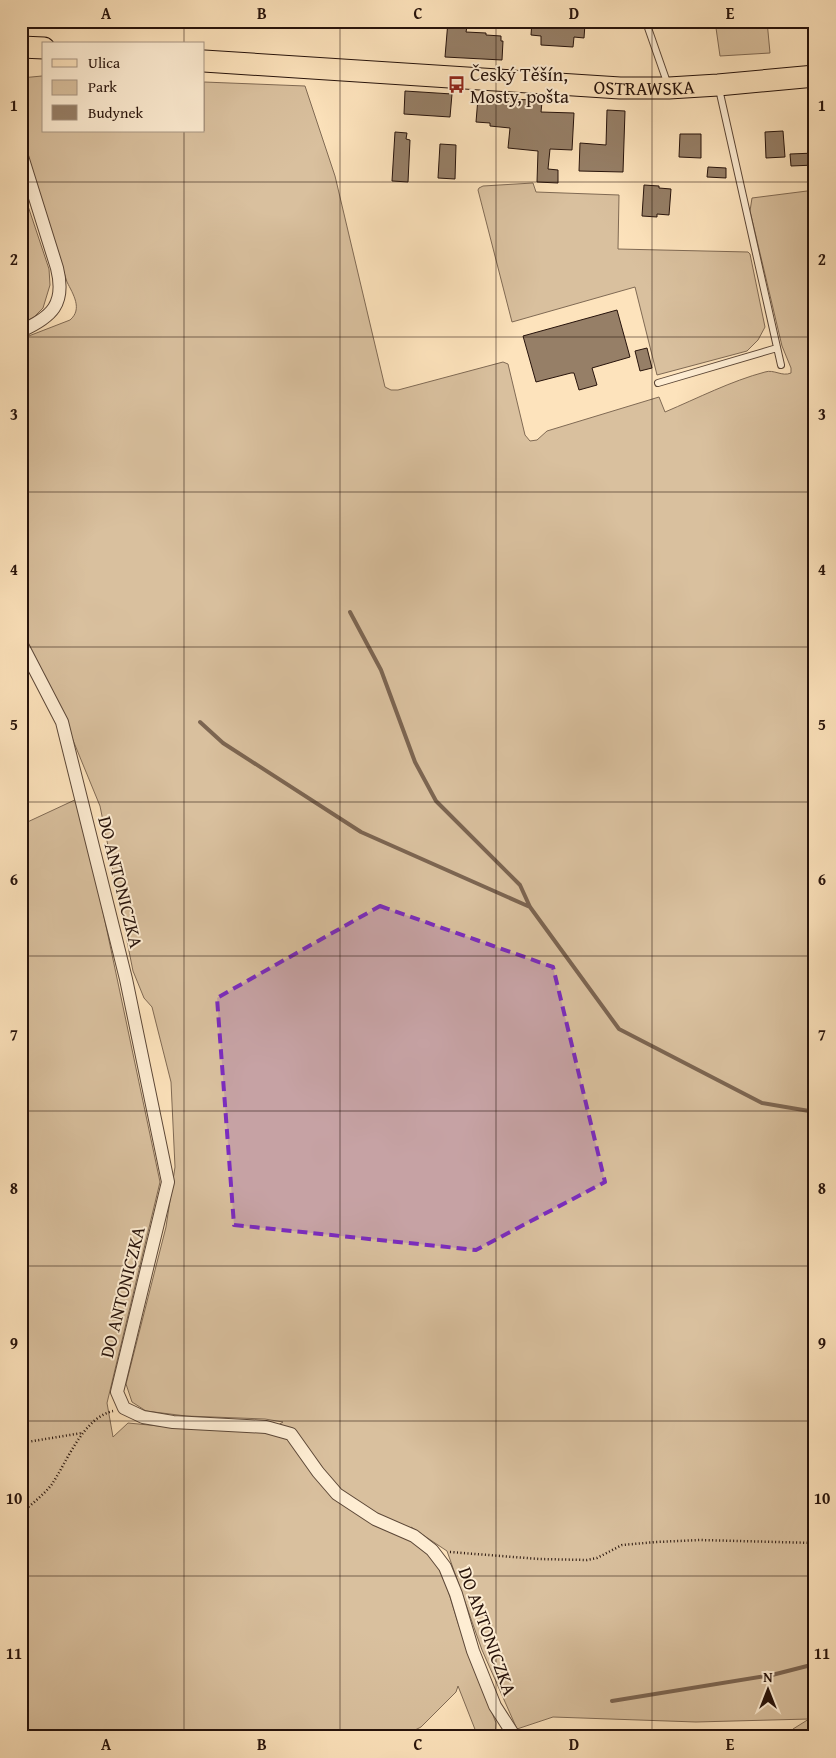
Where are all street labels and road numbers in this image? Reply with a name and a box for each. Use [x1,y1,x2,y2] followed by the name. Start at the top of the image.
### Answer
[593,72,696,102] street label: OSTRAWSKA
[91,813,151,951] street label: DO ANTONICZKA
[92,1223,152,1361] street label: DO ANTONICZKA
[452,1563,524,1700] street label: DO ANTONICZKA

